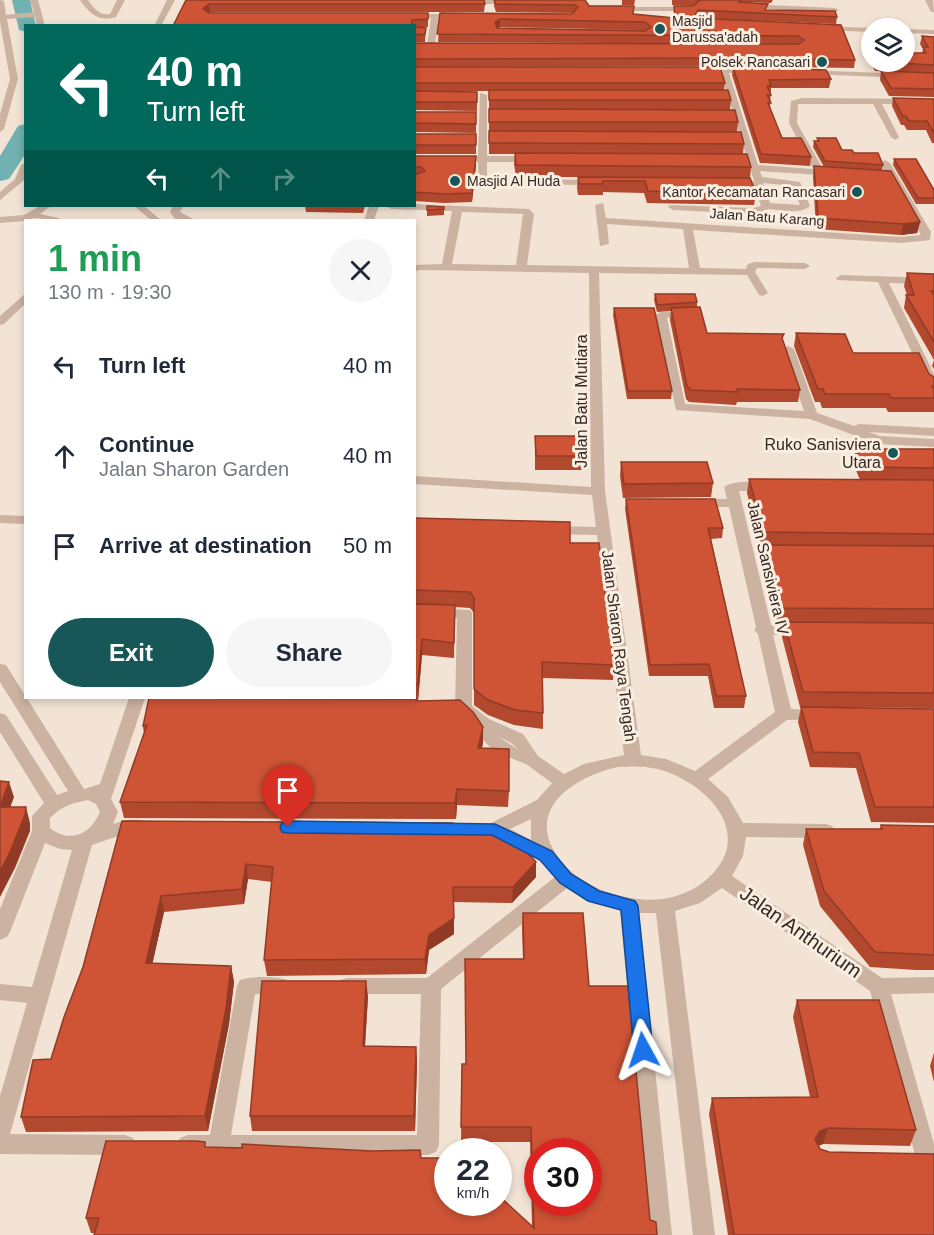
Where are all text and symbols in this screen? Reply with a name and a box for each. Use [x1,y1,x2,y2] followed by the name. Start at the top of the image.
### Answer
[672,13,758,45] place label: Masjid Darussa'adah
[861,18,915,72] map controls
[861,18,915,72] button: layers
[653,22,667,36] marker: Masjid Darussa'adah
[48,48,126,126] icon: left
[147,48,243,95] text: 40 m
[701,54,810,70] place label: Polsek Rancasari
[815,55,829,69] marker: Polsek Rancasari
[147,97,245,127] text: Turn left
[141,162,174,195] icon: left
[204,162,237,195] icon: ahead
[267,162,300,195] icon: right
[467,173,561,189] place label: Masjid Al Huda
[448,174,462,188] marker: Masjid Al Huda
[662,184,845,200] place label: Kantor Kecamatan Rancasari
[850,185,864,199] marker: Kantor Kecamatan Rancasari
[709,205,825,229] street label: Jalan Batu Karang
[48,238,142,279] text: 1 min
[329,239,392,302] button: close
[48,281,171,303] text: 130 m · 19:30
[573,334,590,468] street label: Jalan Batu Mutiara
[48,350,81,383] icon: left
[99,353,185,378] text: Turn left
[343,353,392,378] text: 40 m
[99,432,194,457] text: Continue
[765,436,881,471] place label: Ruko Sanisviera Utara
[48,440,81,473] icon: ahead
[343,443,392,468] text: 40 m
[886,446,900,460] marker: Ruko Sanisviera Utara
[99,458,289,480] text: Jalan Sharon Garden
[744,499,792,637] street label: Jalan Sansiviera IV
[48,530,81,563] icon: arrive
[99,533,312,558] text: Arrive at destination
[343,533,392,558] text: 50 m
[599,549,639,743] street label: Jalan Sharon Raya Tengah
[48,618,214,687] button: Exit
[226,618,392,687] button: Share
[262,765,313,827] pin
[271,774,304,807] icon: arrive
[736,882,866,982] street label: Jalan Anthurium
[611,1018,675,1082] position arrow
[524,1138,602,1216] speed limit sign: 30
[456,1153,490,1186] text: 22
[457,1184,489,1201] text: km/h

